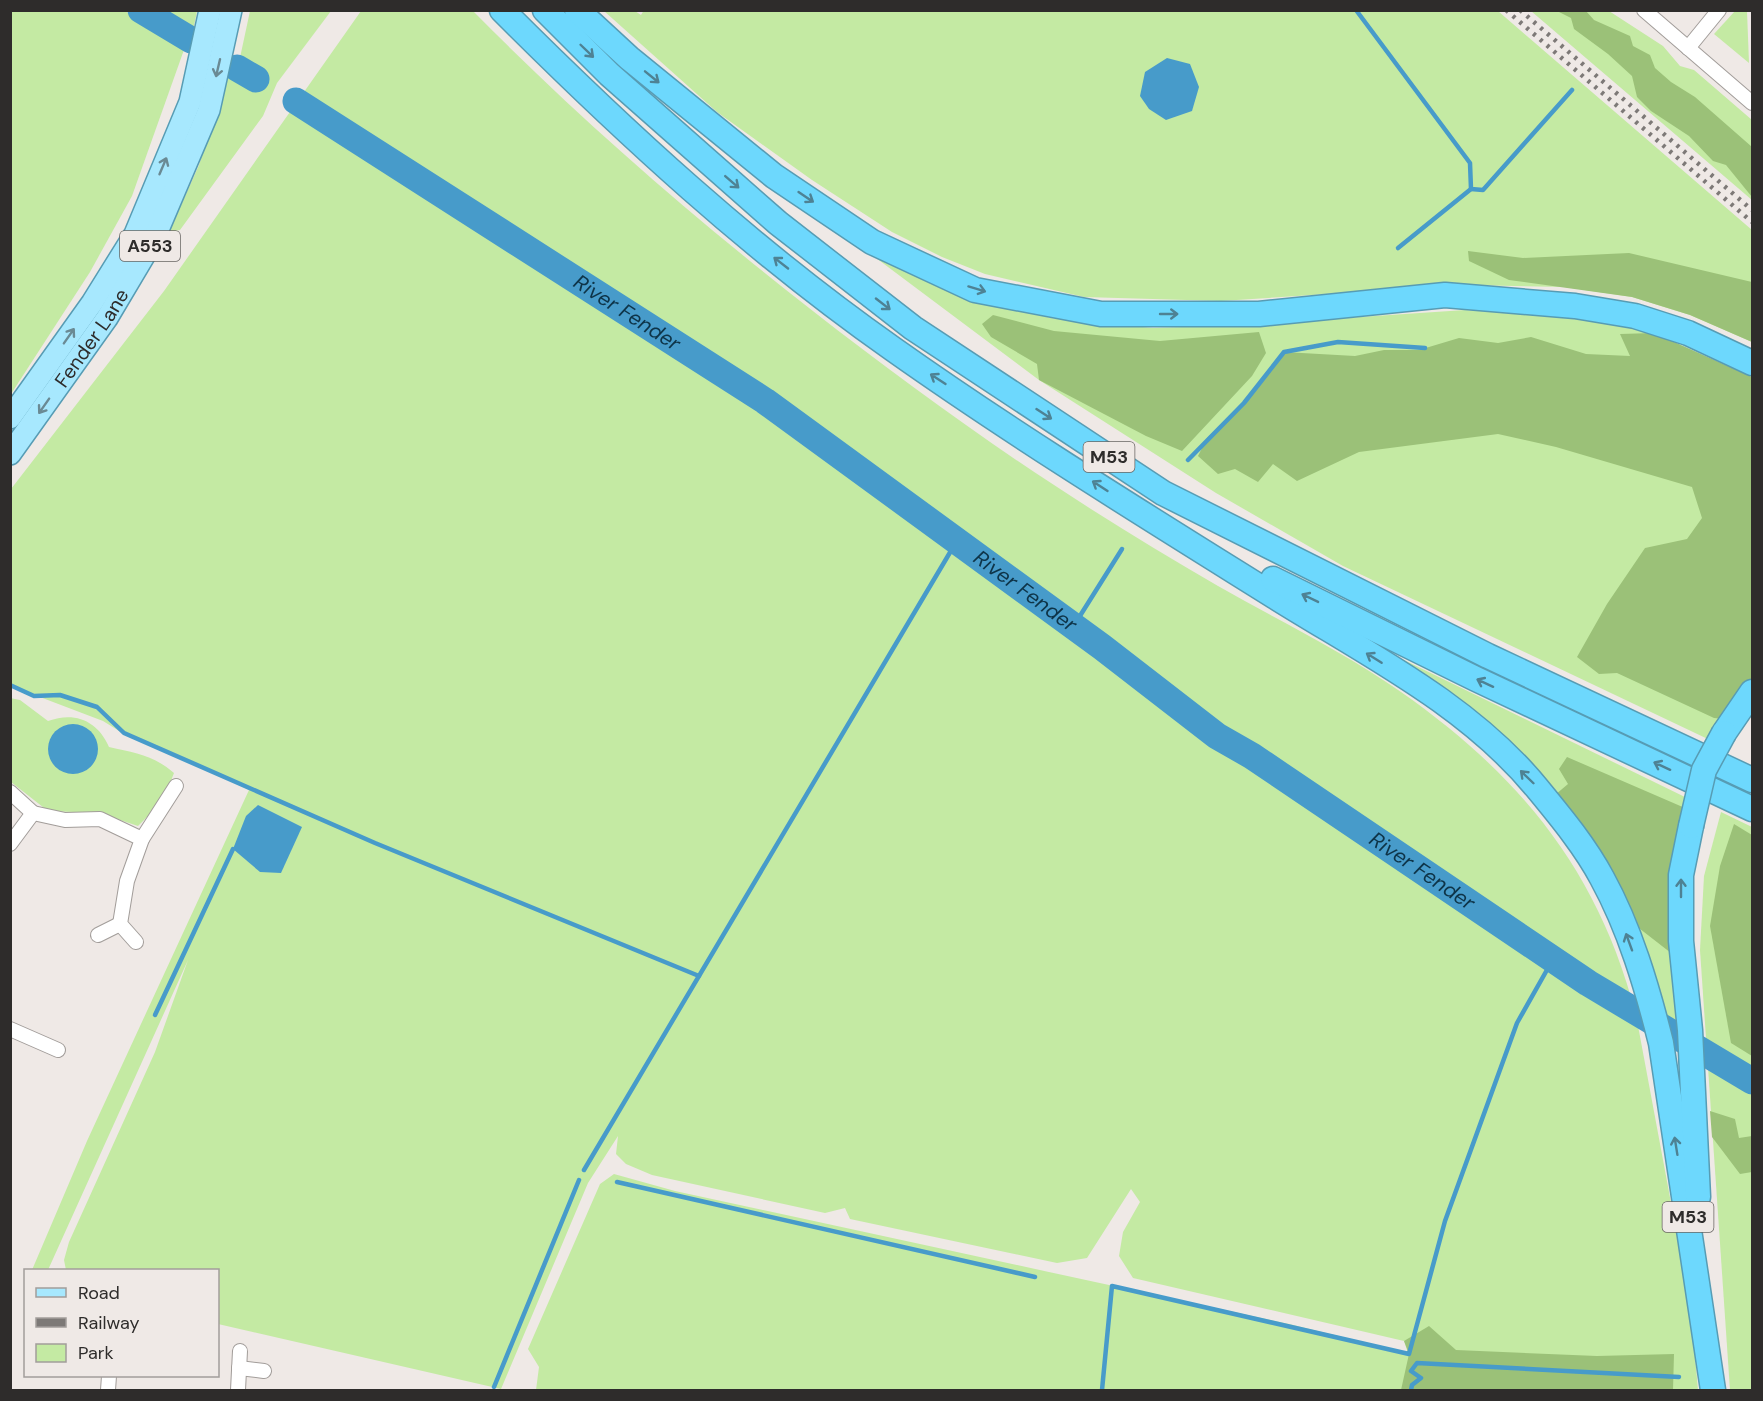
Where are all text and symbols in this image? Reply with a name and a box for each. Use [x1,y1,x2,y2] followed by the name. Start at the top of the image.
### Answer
[579,44,594,59] one-way arrow
[212,58,224,77] one-way arrow
[644,71,660,84] one-way arrow
[158,157,169,176] one-way arrow
[724,175,739,189] one-way arrow
[797,191,814,203] one-way arrow
[120,231,180,261] road number: A553
[773,257,789,270] one-way arrow
[568,268,687,358] water label: River Fender
[49,284,135,392] street label: Fender Lane
[967,284,986,295] one-way arrow
[875,298,891,311] one-way arrow
[1159,308,1179,320] one-way arrow
[63,328,75,344] one-way arrow
[930,373,947,385] one-way arrow
[38,398,50,414] one-way arrow
[1035,409,1052,421] one-way arrow
[1084,442,1134,472] road number: M53
[1093,480,1109,492] one-way arrow
[968,544,1084,639] water label: River Fender
[1301,591,1319,603] one-way arrow
[1366,652,1383,664] one-way arrow
[1477,677,1495,689] one-way arrow
[1653,760,1671,772] one-way arrow
[1520,770,1535,785] one-way arrow
[1364,825,1481,917] water label: River Fender
[1675,879,1687,899] one-way arrow
[1623,933,1634,952] one-way arrow
[1671,1136,1682,1156] one-way arrow
[1662,1202,1714,1232] road number: M53
[24,1269,219,1377] legend
[78,1281,120,1305] text: Road
[78,1311,140,1335] text: Railway
[78,1341,114,1365] text: Park

